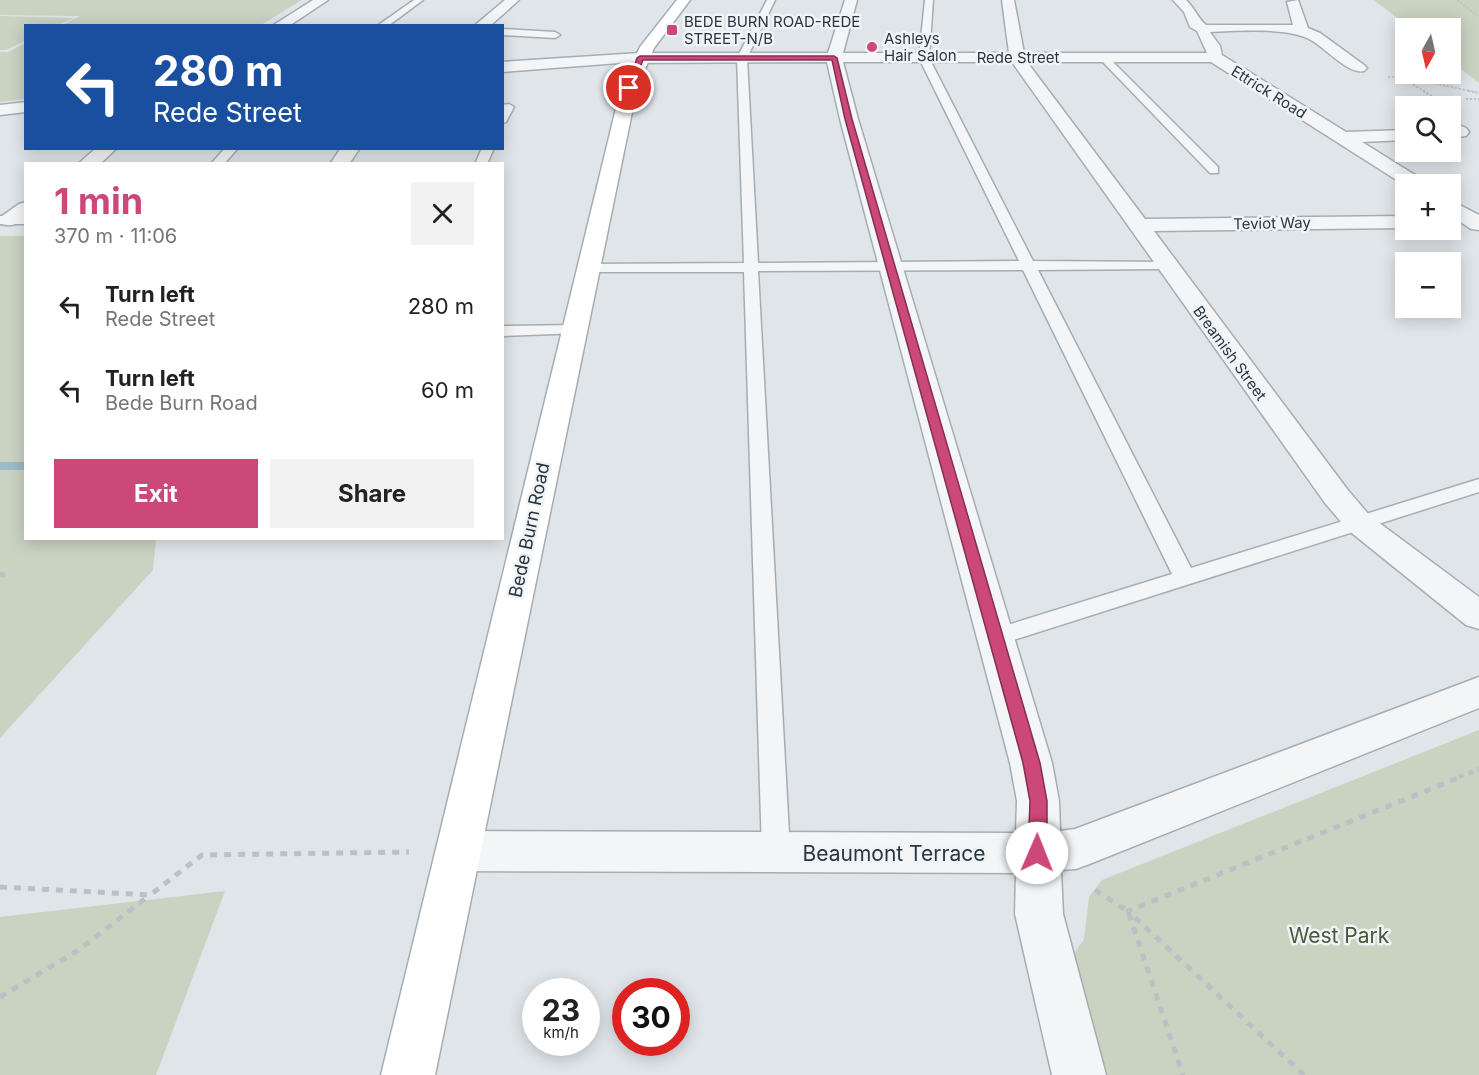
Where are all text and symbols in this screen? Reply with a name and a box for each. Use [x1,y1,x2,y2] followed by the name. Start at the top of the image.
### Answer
[684,12,860,48] place label: BEDE BURN ROAD-REDE STREET-N/B
[1395,18,1461,84] north arrow
[1395,18,1461,318] map controls
[665,23,679,37] marker: BEDE BURN ROAD-REDE STREET-N/B
[884,29,957,65] place label: Ashleys Hair Salon
[865,40,879,54] marker: Ashleys Hair Salon
[153,45,283,96] text: 280 m
[54,48,132,126] icon: left
[977,48,1059,67] street label: Rede Street
[1228,61,1310,123] street label: Ettrick Road
[603,62,654,113] pin
[612,71,645,104] icon: arrive
[153,96,302,129] text: Rede Street
[1395,96,1461,162] button: search
[1395,174,1461,240] button: +
[54,179,143,223] text: 1 min
[411,182,474,245] button: close
[1233,213,1312,233] street label: Teviot Way
[54,224,177,248] text: 370 m · 11:06
[1395,252,1461,318] button: −
[105,281,195,307] text: Turn left
[54,290,87,323] icon: left
[408,293,474,319] text: 280 m
[1189,302,1271,404] street label: Breamish Street
[105,307,215,331] text: Rede Street
[105,365,195,391] text: Turn left
[54,374,87,407] icon: left
[421,377,474,403] text: 60 m
[105,391,258,415] text: Bede Burn Road
[54,459,258,528] button: Exit
[270,459,474,528] button: Share
[504,461,554,599] street label: Bede Burn Road
[1005,821,1069,885] position arrow
[803,841,985,866] street label: Beaumont Terrace
[1289,923,1390,948] park label: West Park
[612,978,690,1056] speed limit sign: 30
[542,992,580,1028] text: 23
[543,1023,579,1042] text: km/h

